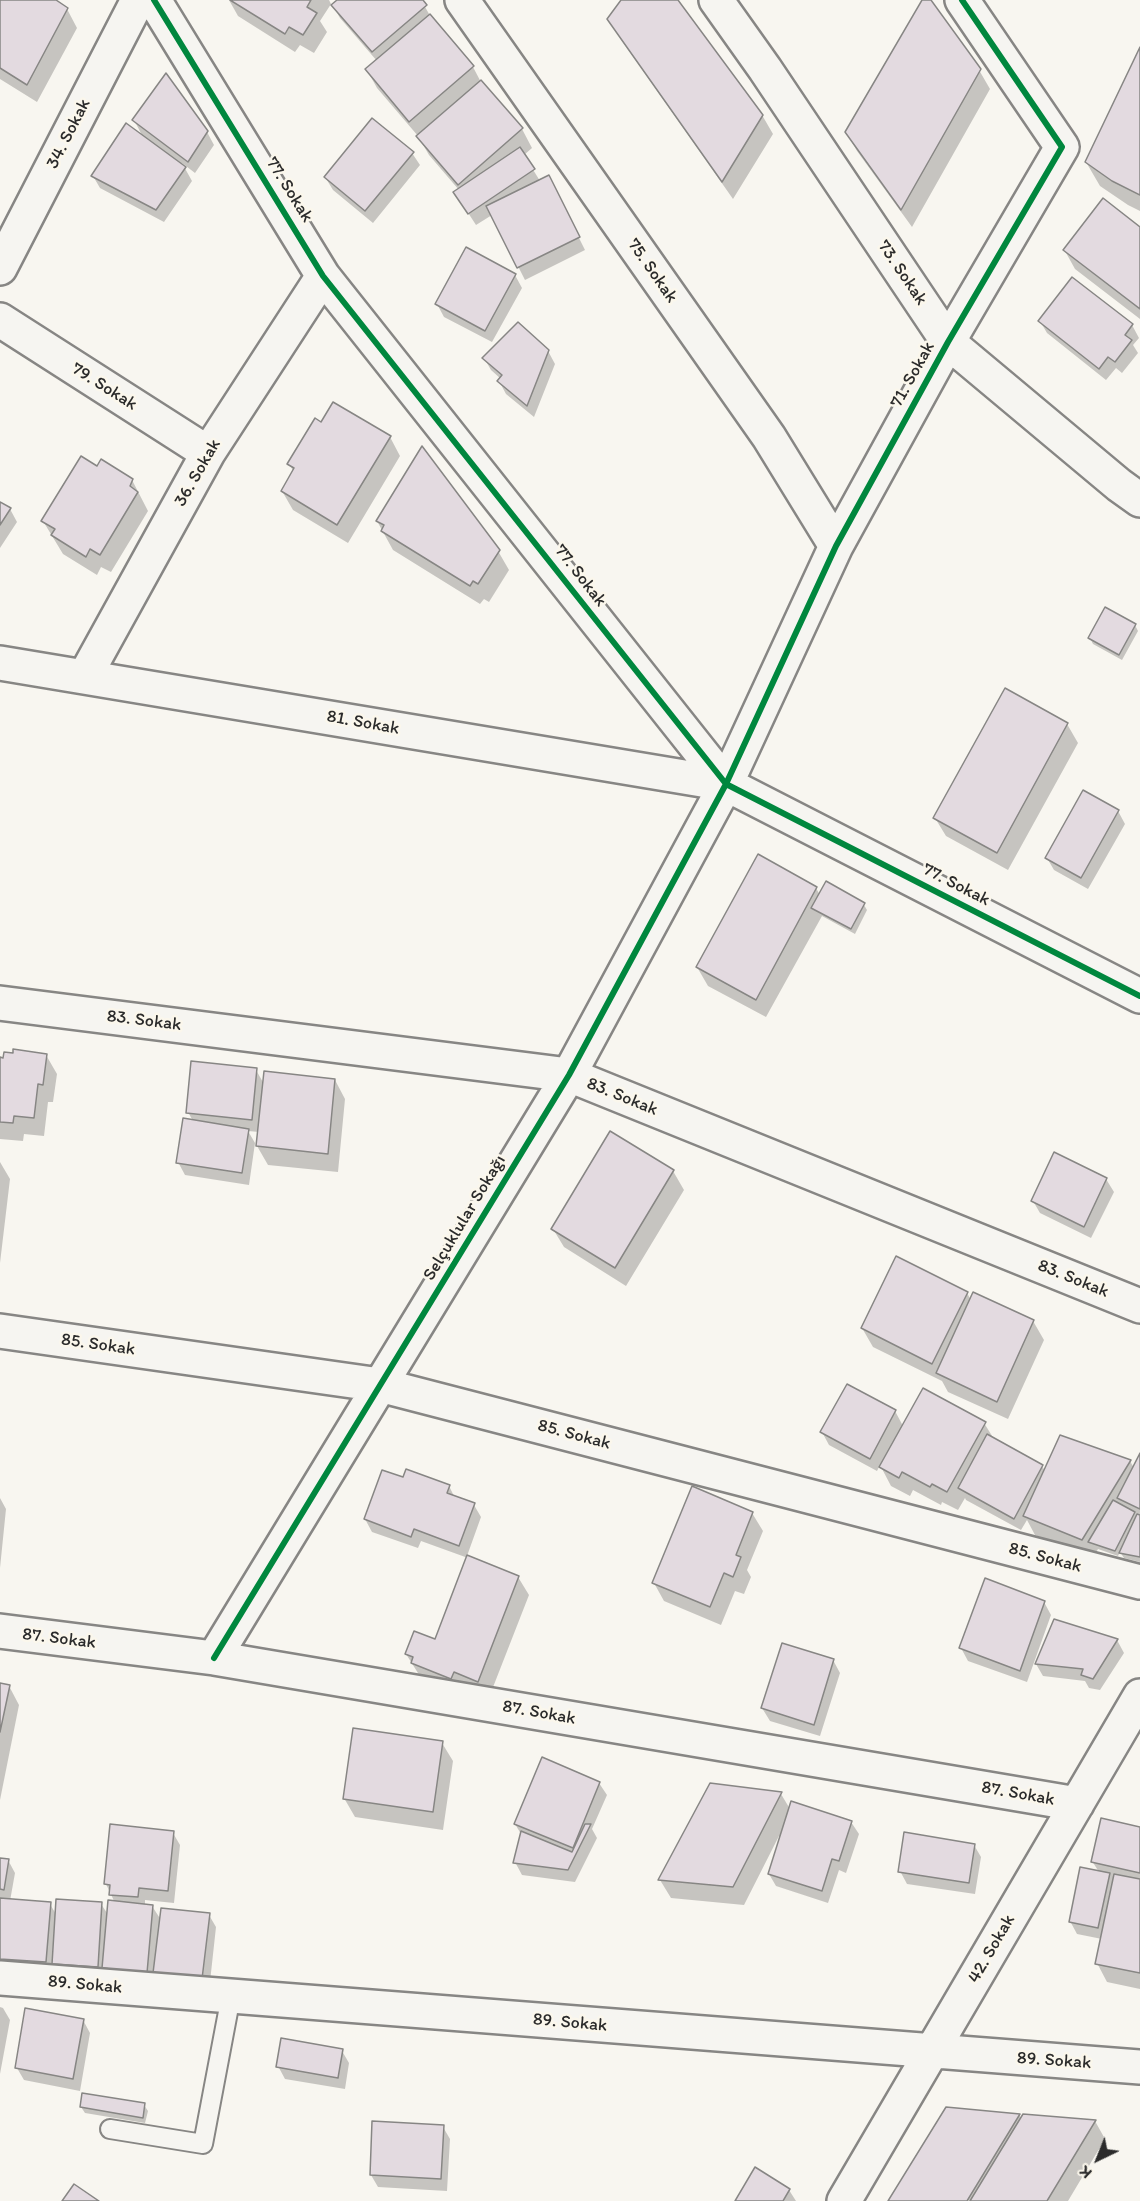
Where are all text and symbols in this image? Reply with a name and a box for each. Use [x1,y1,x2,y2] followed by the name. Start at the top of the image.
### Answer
[42,95,96,173] street label: 34. Sokak
[260,153,318,227] street label: 77. Sokak
[622,235,682,307] street label: 75. Sokak
[872,236,932,310] street label: 73. Sokak
[886,338,940,412] street label: 71. Sokak
[67,358,141,416] street label: 79. Sokak
[170,435,226,511] street label: 36. Sokak
[549,541,611,611] street label: 77. Sokak
[325,706,401,740] street label: 81. Sokak
[919,859,993,911] street label: 77. Sokak
[106,1006,182,1036] street label: 83. Sokak
[583,1073,661,1121] street label: 83. Sokak
[419,1151,511,1285] street label: Selçuklular Sokağı
[1034,1255,1112,1303] street label: 83. Sokak
[60,1329,136,1361] street label: 85. Sokak
[535,1415,613,1455] street label: 85. Sokak
[1006,1538,1084,1578] street label: 85. Sokak
[21,1624,97,1654] street label: 87. Sokak
[501,1696,577,1730] street label: 87. Sokak
[980,1777,1056,1811] street label: 87. Sokak
[964,1911,1020,1987] street label: 42. Sokak
[47,1971,123,1999] street label: 89. Sokak
[532,2009,608,2037] street label: 89. Sokak
[1016,2048,1092,2074] street label: 89. Sokak
[1068,2129,1128,2189] north arrow
[1075,2162,1096,2183] text: K

